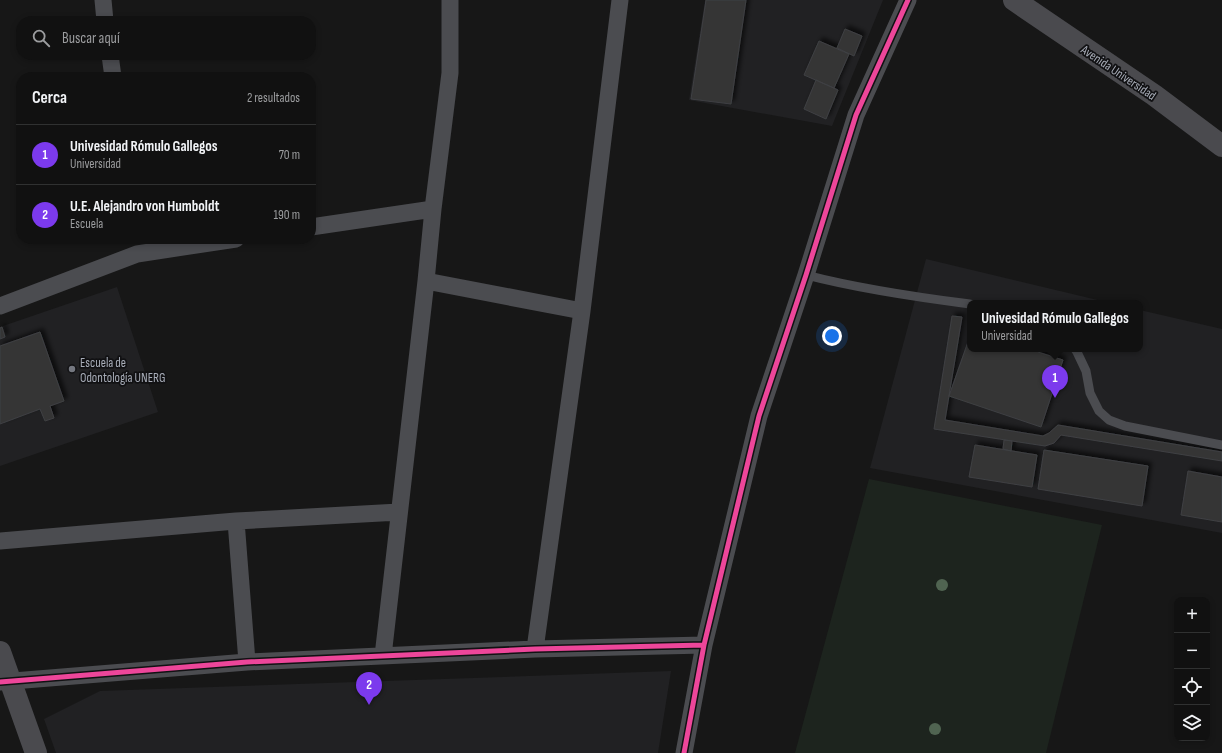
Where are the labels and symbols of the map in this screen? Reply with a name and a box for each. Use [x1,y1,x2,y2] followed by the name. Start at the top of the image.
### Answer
[1077,41,1159,104] street label: Avenida Universidad
[822,326,842,346] your location
[80,355,165,386] place label: Escuela de Odontología UNERG
[67,364,77,374] marker: Escuela de Odontología UNERG
[1042,365,1068,398] pin: 1
[356,672,382,705] pin: 2

